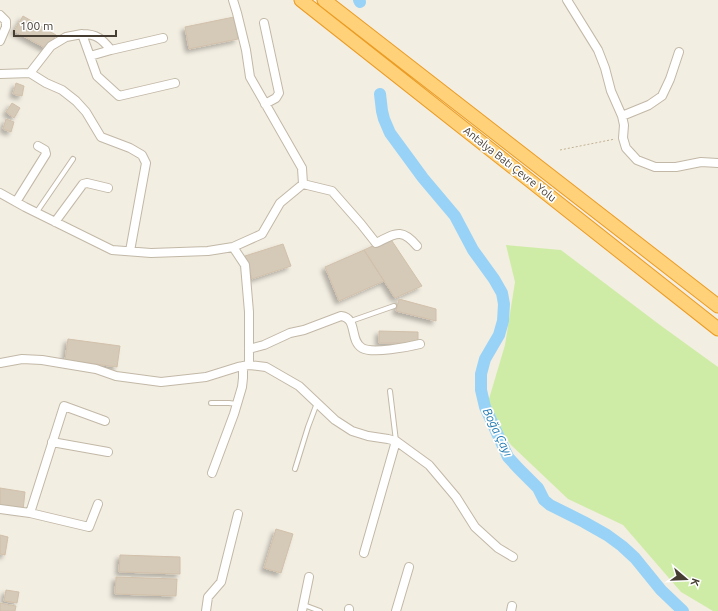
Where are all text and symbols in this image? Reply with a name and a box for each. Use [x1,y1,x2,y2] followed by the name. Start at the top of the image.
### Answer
[14,12,116,38] scale bar
[20,19,53,32] text: 100 m
[461,124,559,204] street label: Antalya Batı Çevre Yolu
[481,406,515,458] water label: Boğa Çayı
[666,559,706,599] north arrow
[688,577,702,588] text: K

